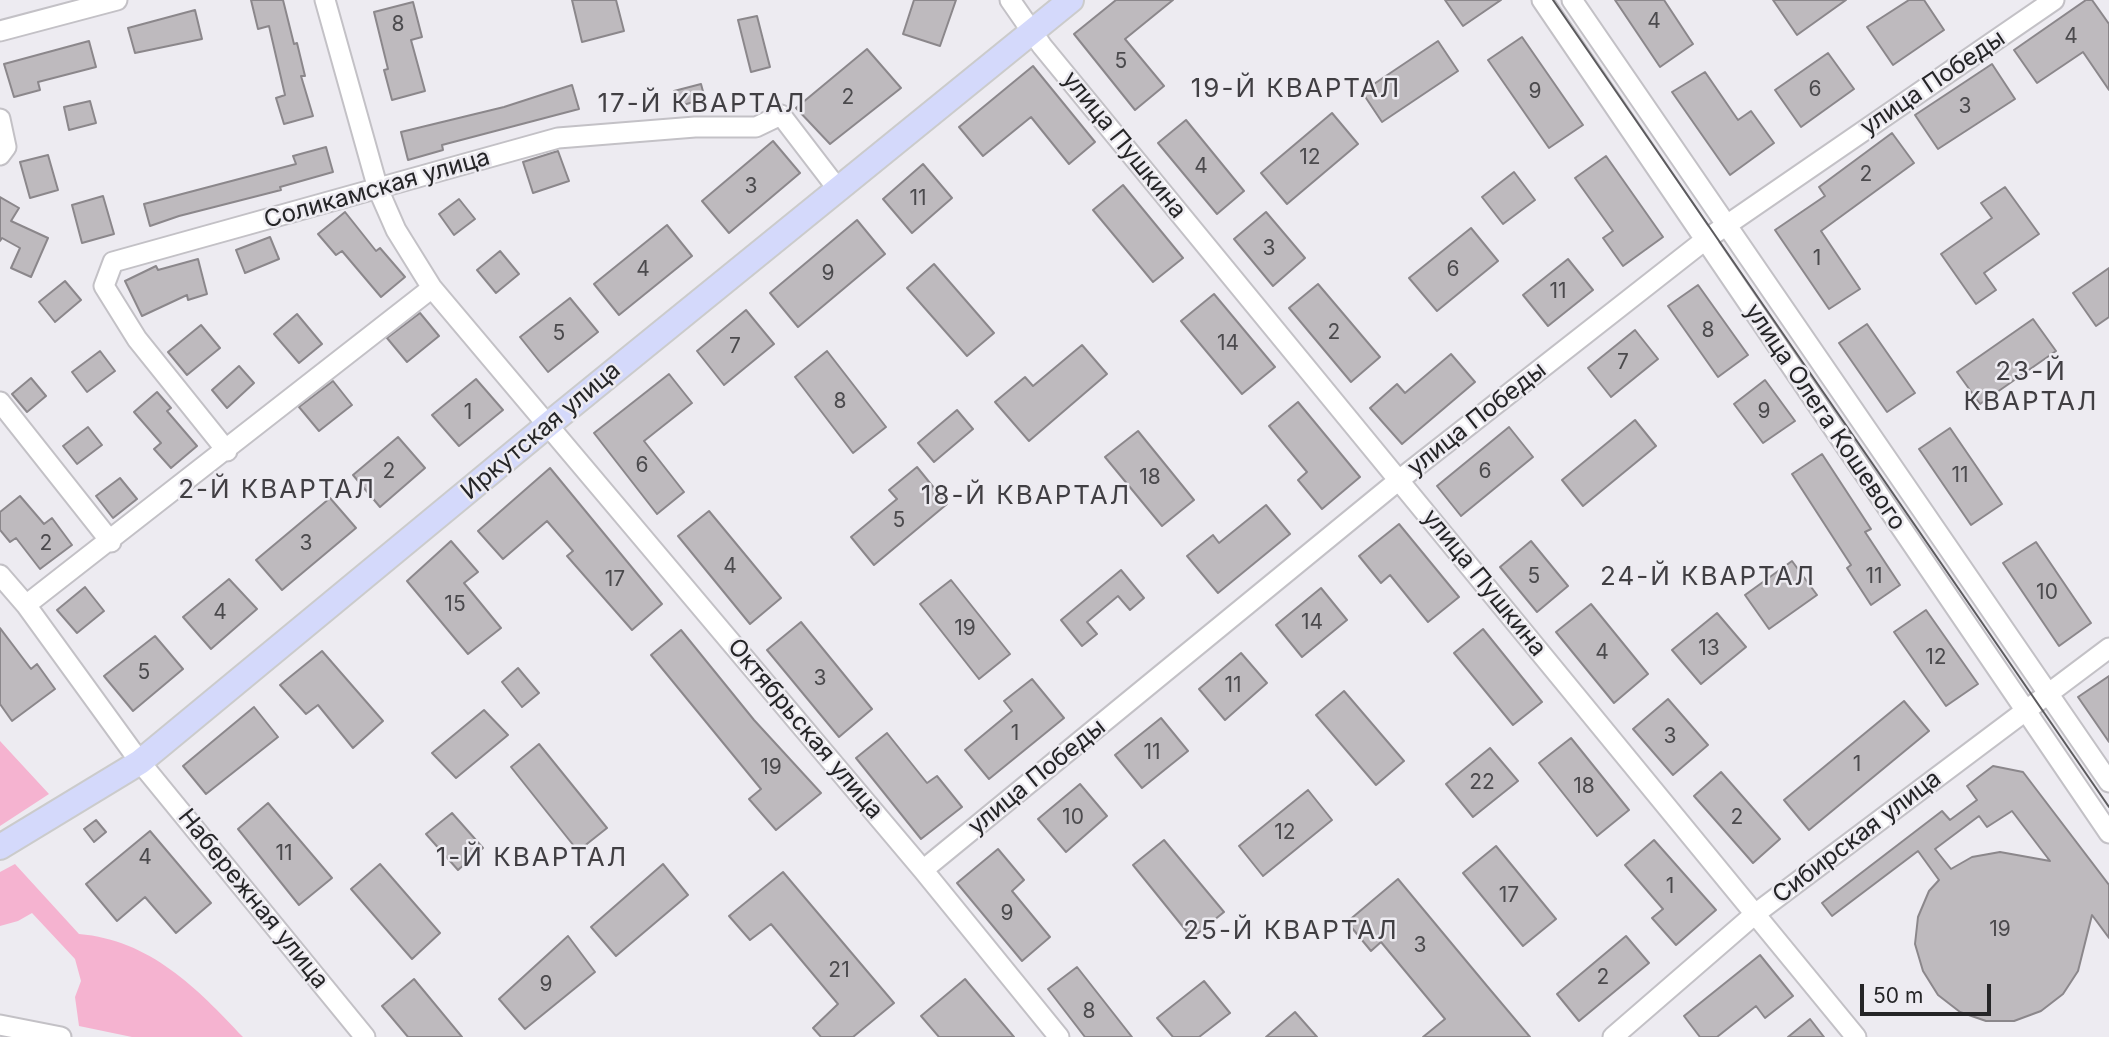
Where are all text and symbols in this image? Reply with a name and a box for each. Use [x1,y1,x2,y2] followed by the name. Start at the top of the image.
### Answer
[1647,9,1661,35] house number: 4
[392,12,404,38] house number: 8
[1855,24,2011,142] street label: улица Победы
[2064,24,2078,50] house number: 4
[1115,49,1127,75] house number: 5
[1056,66,1192,224] street label: улица Пушкина
[1192,73,1400,105] district label: 19-Й КВАРТАЛ
[1808,77,1822,103] house number: 6
[1528,79,1542,105] house number: 9
[842,85,854,111] house number: 2
[599,88,805,120] district label: 17-Й КВАРТАЛ
[1959,94,1971,120] house number: 3
[261,143,493,235] street label: Соликамская улица
[1299,145,1321,171] house number: 12
[1194,154,1208,180] house number: 4
[1860,162,1872,188] house number: 2
[745,174,757,200] house number: 3
[909,186,927,212] house number: 11
[1263,236,1275,262] house number: 3
[1813,246,1821,272] house number: 1
[636,257,650,283] house number: 4
[1446,257,1460,283] house number: 6
[821,261,835,287] house number: 9
[1549,279,1567,305] house number: 11
[1738,298,1912,536] street label: улица Олега Кошевого
[1702,318,1714,344] house number: 8
[1328,320,1340,346] house number: 2
[553,321,565,347] house number: 5
[1217,331,1239,357] house number: 14
[729,334,741,360] house number: 7
[1617,350,1629,376] house number: 7
[456,356,626,506] street label: Иркутская улица
[1402,356,1552,482] street label: улица Победы
[1964,356,2098,418] district label: 23-Й КВАРТАЛ
[834,389,846,415] house number: 8
[1757,399,1771,425] house number: 9
[464,400,472,426] house number: 1
[635,453,649,479] house number: 6
[383,459,395,485] house number: 2
[1478,459,1492,485] house number: 6
[1951,463,1969,489] house number: 11
[1139,465,1161,491] house number: 18
[180,474,374,506] district label: 2-Й КВАРТАЛ
[922,480,1130,512] district label: 18-Й КВАРТАЛ
[1416,504,1552,662] street label: улица Пушкина
[893,508,905,534] house number: 5
[40,531,52,557] house number: 2
[300,531,312,557] house number: 3
[723,554,737,580] house number: 4
[1601,561,1815,593] district label: 24-Й КВАРТАЛ
[1528,564,1540,590] house number: 5
[1865,564,1883,590] house number: 11
[605,567,625,593] house number: 17
[2036,580,2058,606] house number: 10
[444,592,466,618] house number: 15
[213,600,227,626] house number: 4
[1301,610,1323,636] house number: 14
[954,616,976,642] house number: 19
[721,633,889,825] street label: Октябрьская улица
[1698,636,1720,662] house number: 13
[1595,640,1609,666] house number: 4
[1925,645,1947,671] house number: 12
[138,660,150,686] house number: 5
[814,666,826,692] house number: 3
[1224,673,1242,699] house number: 11
[963,713,1111,841] street label: улица Победы
[1011,721,1019,747] house number: 1
[1664,724,1676,750] house number: 3
[1143,740,1161,766] house number: 11
[1853,752,1861,778] house number: 1
[760,755,782,781] house number: 19
[1767,764,1947,910] street label: Сибирская улица
[1469,770,1495,796] house number: 22
[1573,774,1595,800] house number: 18
[172,803,334,995] street label: Набережная улица
[1062,805,1084,831] house number: 10
[1731,805,1743,831] house number: 2
[1274,820,1296,846] house number: 12
[275,841,293,867] house number: 11
[437,842,627,874] district label: 1-Й КВАРТАЛ
[138,845,152,871] house number: 4
[1666,874,1674,900] house number: 1
[1499,883,1519,909] house number: 17
[1000,901,1014,927] house number: 9
[1185,915,1397,947] district label: 25-Й КВАРТАЛ
[1989,917,2011,943] house number: 19
[1414,933,1426,959] house number: 3
[828,958,850,984] house number: 21
[1597,965,1609,991] house number: 2
[1864,970,1995,1014] scale bar
[539,972,553,998] house number: 9
[1873,983,1923,1008] text: 50 m
[1083,999,1095,1025] house number: 8

